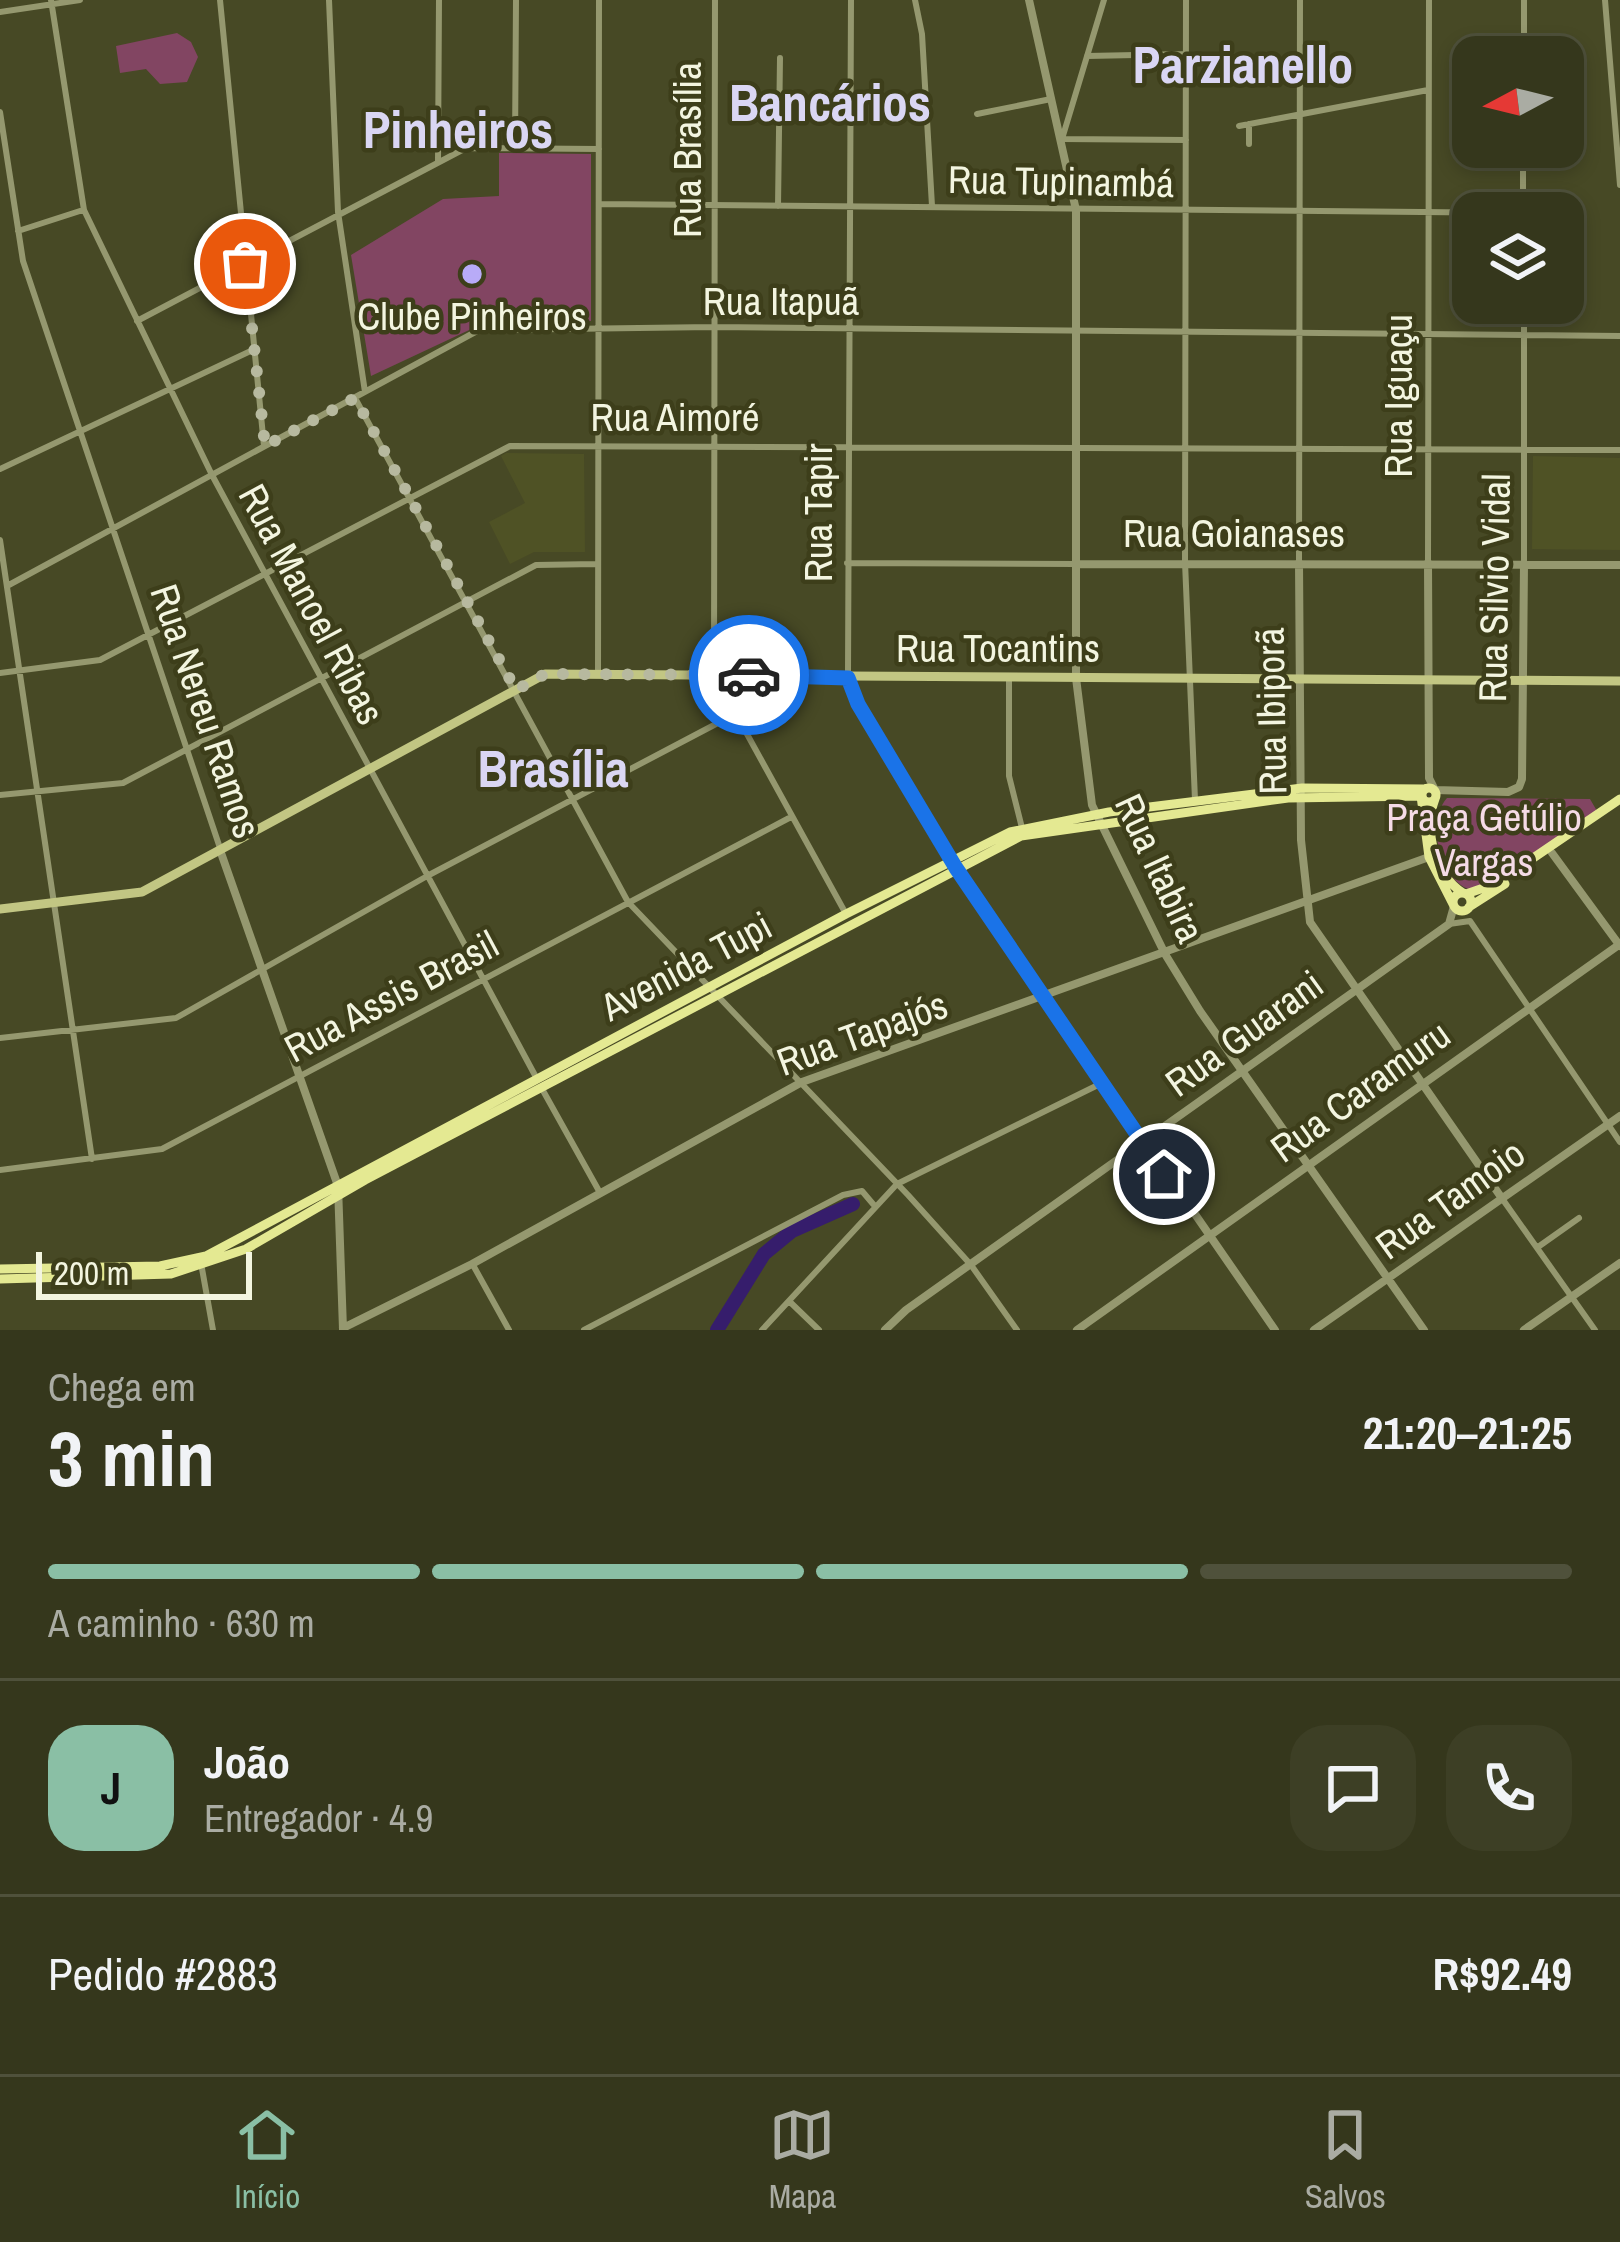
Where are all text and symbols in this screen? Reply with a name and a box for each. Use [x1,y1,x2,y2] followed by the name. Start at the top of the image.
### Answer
[1133,30,1353,99] district label: Parzianello
[1452,36,1584,168] north arrow
[1452,36,1584,324] map controls
[661,62,713,238] street label: Rua Brasília
[729,68,931,137] district label: Bancários
[363,95,553,164] district label: Pinheiros
[948,153,1175,209] street label: Rua Tupinambá
[1452,192,1584,324] button: layers
[194,213,296,315] pin
[212,231,278,297] icon: bag
[459,261,485,287] marker: Clube Pinheiros
[703,275,859,327] street label: Rua Itapuã
[357,290,587,342] place label: Clube Pinheiros
[1372,314,1424,478] street label: Rua Iguaçu
[591,391,759,443] street label: Rua Aimoré
[792,443,844,582] street label: Rua Tapir
[1466,473,1522,703] street label: Rua Silvio Vidal
[227,475,397,733] street label: Rua Manoel Ribas
[1123,507,1345,559] street label: Rua Goianases
[138,577,274,845] street label: Rua Nereu Ramos
[689,615,809,735] courier
[896,622,1100,674] street label: Rua Tocantins
[1244,627,1298,795] street label: Rua Ibiporã
[716,642,782,708] icon: car
[477,734,629,803] district label: Brasília
[1103,785,1217,951] street label: Rua Itabira
[1386,791,1582,888] park label: Praça Getúlio Vargas
[591,899,781,1033] street label: Avenida Tupi
[275,918,507,1074] street label: Rua Assis Brasil
[1155,958,1333,1108] street label: Rua Guarani
[770,978,954,1088] street label: Rua Tapajós
[1260,1008,1460,1174] street label: Rua Caramuru
[1113,1123,1215,1225] pin
[1365,1127,1535,1271] street label: Rua Tamoio
[1131,1141,1197,1207] icon: home
[36,1246,252,1299] scale bar
[54,1251,129,1295] text: 200 m
[48,1361,196,1413] text: Chega em
[1363,1402,1572,1463] text: 21:20–21:25
[48,1405,215,1510] text: 3 min
[48,1597,315,1649] text: A caminho · 630 m
[1290,1725,1416,1851] button: chat
[1446,1725,1572,1851] button: phone
[204,1731,290,1792] text: João
[101,1757,121,1818] text: J
[204,1792,433,1844] text: Entregador · 4.9
[48,1943,278,2004] text: Pedido #2883
[1432,1943,1572,2004] text: R$92.49
[234,2102,300,2218] tab: Início
[769,2102,836,2218] tab: Mapa
[1305,2102,1386,2218] tab: Salvos

